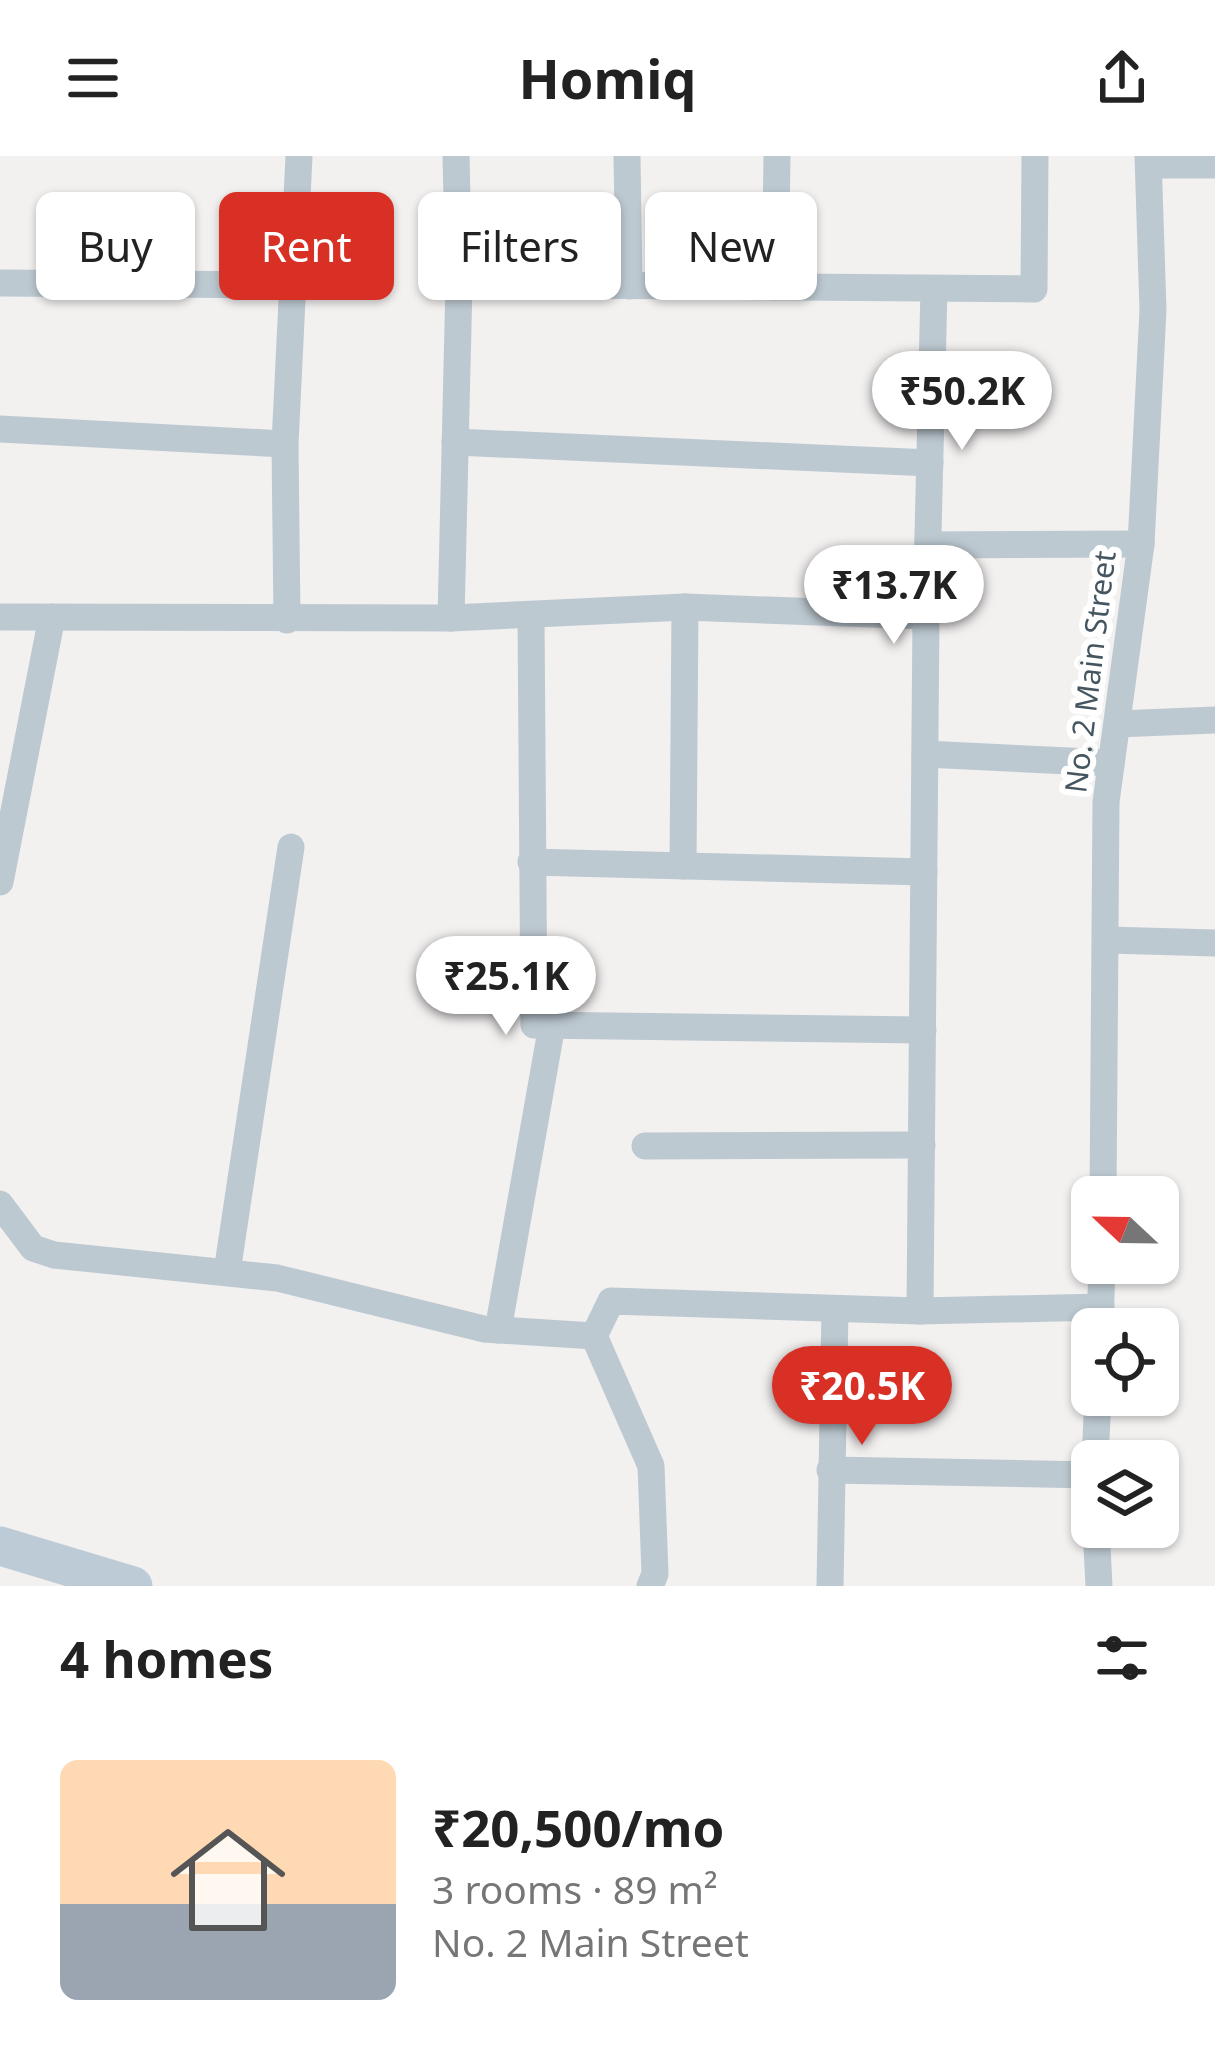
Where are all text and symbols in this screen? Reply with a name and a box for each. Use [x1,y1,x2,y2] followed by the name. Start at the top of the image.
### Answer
[519,41,696,115] text: Homiq
[60,45,126,111] icon: menu
[1089,45,1155,111] icon: share
[36,192,195,300] chip: Buy
[219,192,394,300] chip: Rent
[418,192,621,300] chip: Filters
[645,192,817,300] chip: New
[864,351,1060,453] pin: ₹50.2K
[899,363,1025,416] text: ₹50.2K
[796,545,992,647] pin: ₹13.7K
[1054,548,1125,795] street label: No. 2 Main Street
[831,557,957,610] text: ₹13.7K
[408,936,604,1038] pin: ₹25.1K
[443,948,569,1001] text: ₹25.1K
[1071,1176,1179,1284] north arrow
[1071,1176,1179,1548] map controls
[1071,1308,1179,1416] button: locate
[764,1346,960,1448] pin: ₹20.5K
[799,1358,925,1411] text: ₹20.5K
[1071,1440,1179,1548] button: layers
[60,1623,273,1693] text: 4 homes
[1089,1625,1155,1691] icon: filters
[432,1792,724,1862] text: ₹20,500/mo
[156,1808,300,1952] icon: home
[432,1862,718,1915] text: 3 rooms · 89 m²
[432,1915,749,1968] text: No. 2 Main Street

